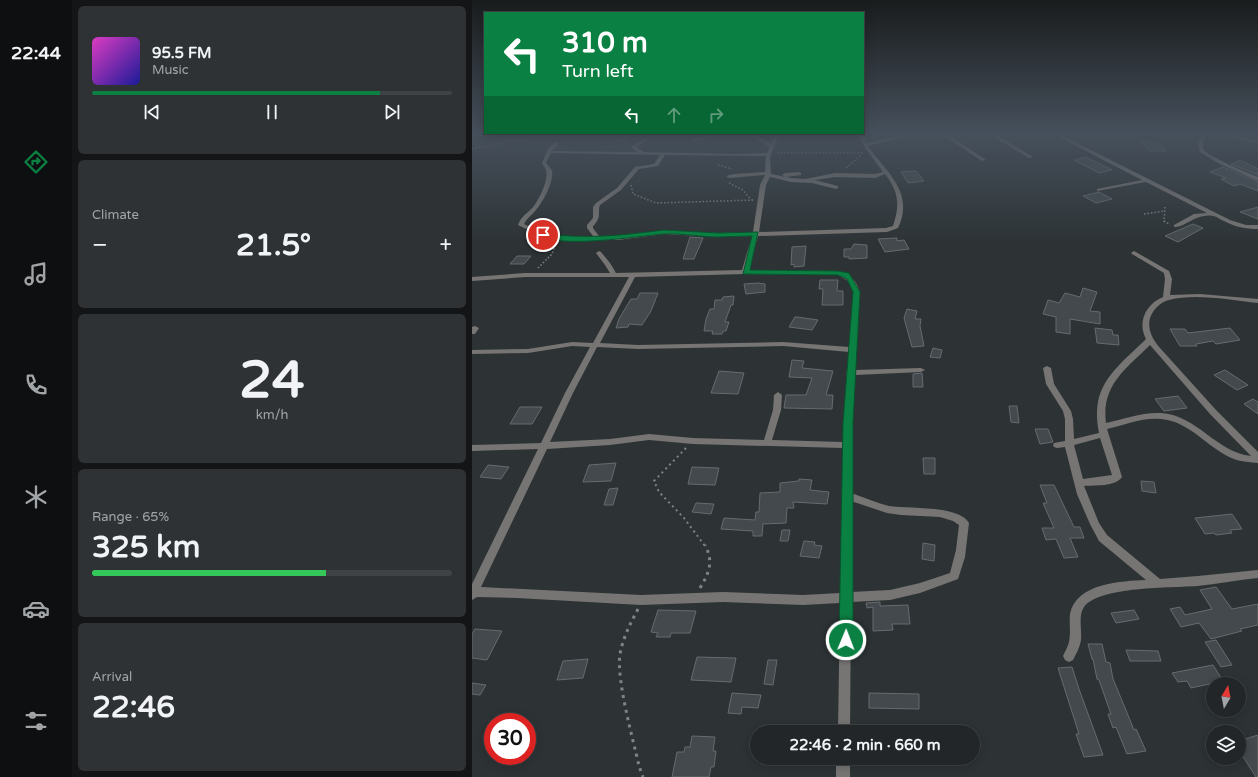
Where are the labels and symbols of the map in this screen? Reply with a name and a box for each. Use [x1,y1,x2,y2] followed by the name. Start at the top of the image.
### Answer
[526,218,560,252] pin
[825,619,867,661] position arrow
[1206,677,1246,717] north arrow
[484,713,536,765] speed limit sign: 30

